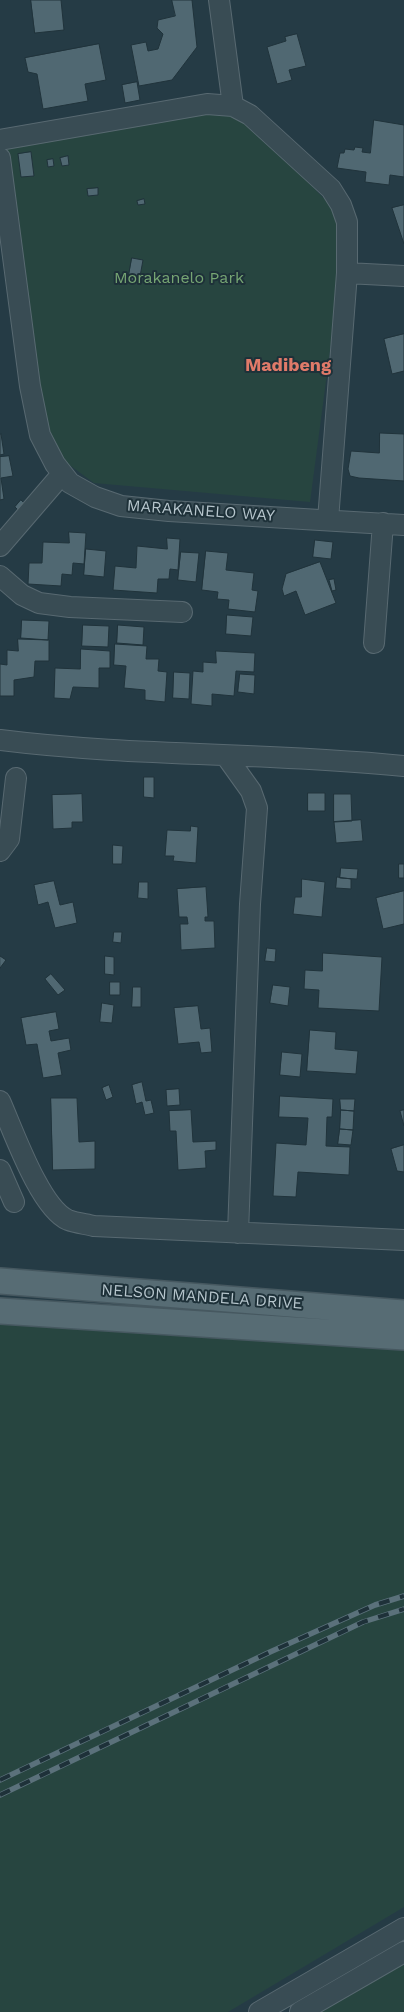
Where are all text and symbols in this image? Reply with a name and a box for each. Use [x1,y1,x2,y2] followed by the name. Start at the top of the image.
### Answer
[114,268,244,288] park label: Morakanelo Park
[245,355,331,377] district label: Madibeng
[126,496,276,526] street label: MARAKANELO WAY
[101,1280,303,1314] street label: NELSON MANDELA DRIVE

